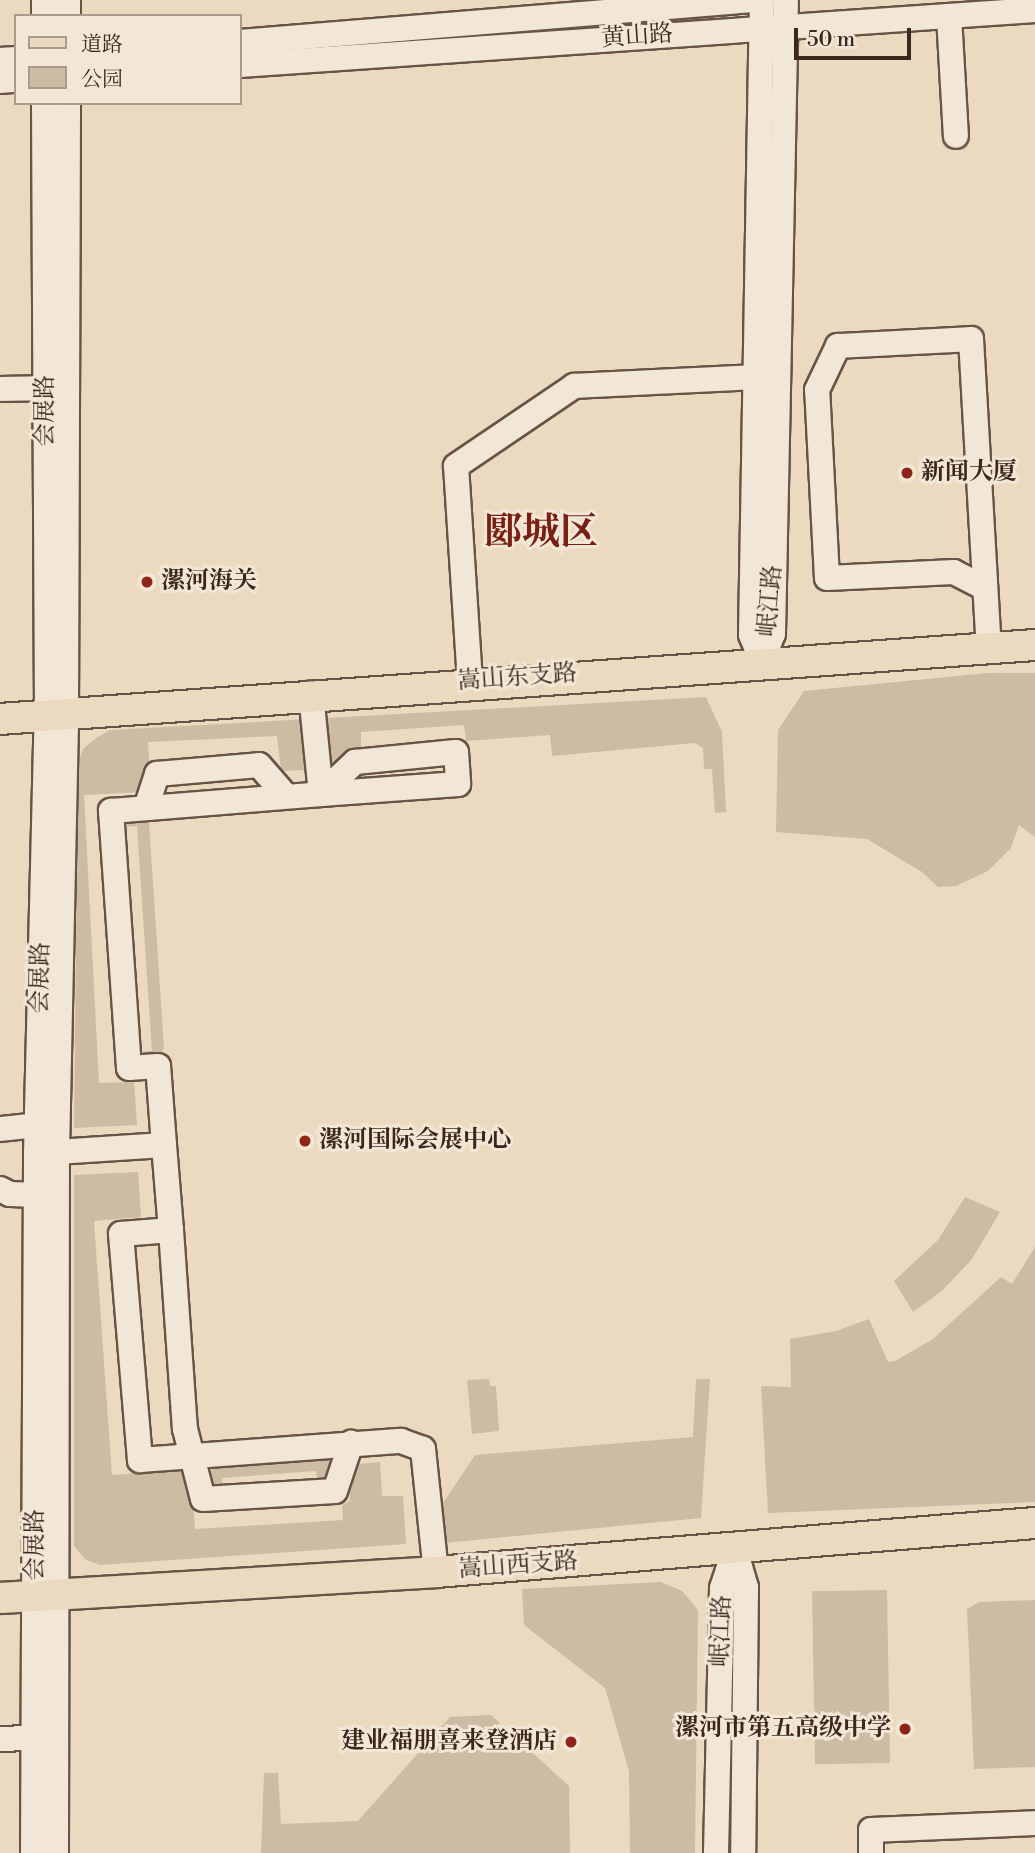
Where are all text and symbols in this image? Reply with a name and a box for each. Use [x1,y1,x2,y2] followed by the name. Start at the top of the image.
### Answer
[14,14,242,105] legend
[797,14,914,58] scale bar
[600,20,674,54] street label: 黄山路
[807,27,855,53] text: 50 m
[81,32,123,58] text: 道路
[81,67,123,93] text: 公园
[32,375,60,447] street label: 会展路
[921,459,1017,487] place label: 新闻大厦
[899,465,915,481] marker: 新闻大厦
[484,510,598,556] district label: 郾城区
[754,564,788,638] street label: 岷江路
[161,568,257,596] place label: 漯河海关
[139,574,155,590] marker: 漯河海关
[456,659,578,697] street label: 嵩山东支路
[26,942,56,1014] street label: 会展路
[319,1127,511,1155] place label: 漯河国际会展中心
[297,1133,313,1149] marker: 漯河国际会展中心
[22,1509,50,1581] street label: 会展路
[457,1547,579,1585] street label: 嵩山西支路
[706,1595,738,1667] street label: 岷江路
[675,1715,891,1743] place label: 漯河市第五高级中学
[897,1721,913,1737] marker: 漯河市第五高级中学
[341,1728,557,1756] place label: 建业福朋喜来登酒店
[563,1734,579,1750] marker: 建业福朋喜来登酒店

